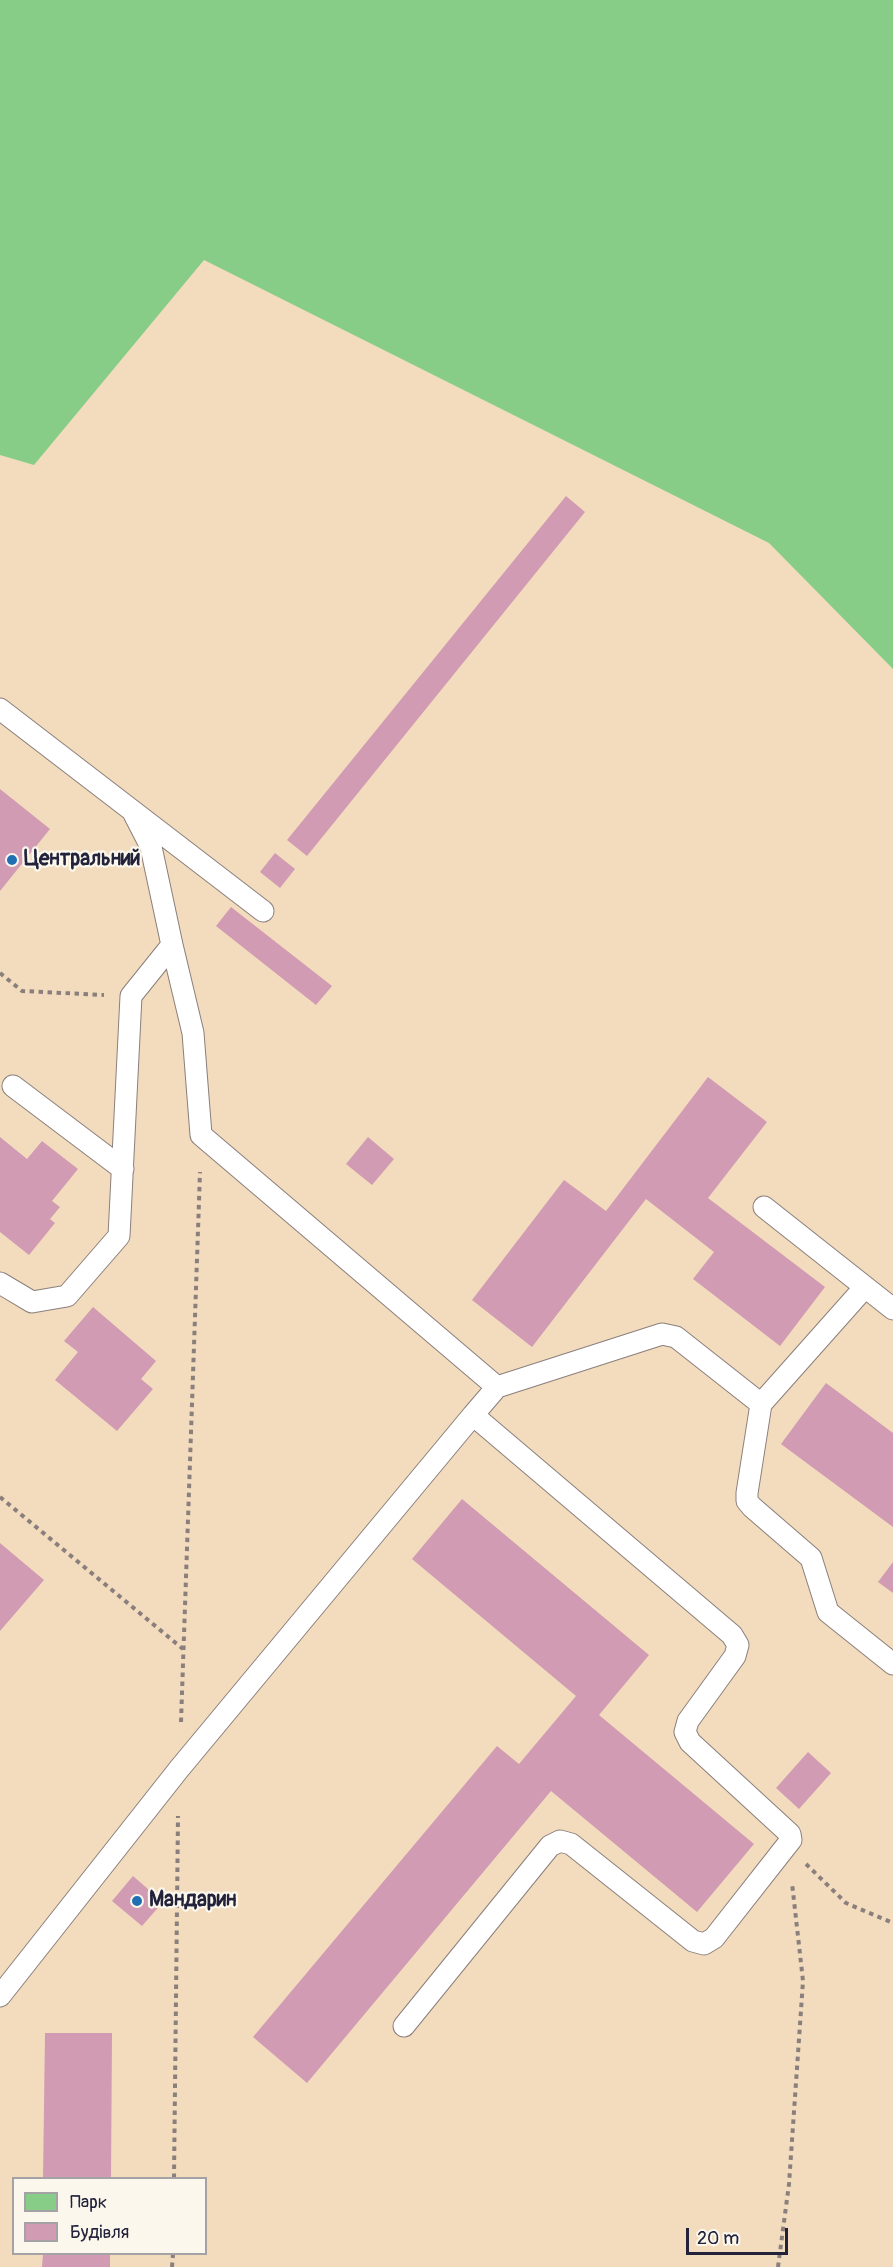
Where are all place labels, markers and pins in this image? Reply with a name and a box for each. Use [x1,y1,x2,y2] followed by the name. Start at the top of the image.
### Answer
[24,847,141,873] place label: Центральний
[5,853,19,867] marker: Центральний
[149,1888,236,1914] place label: Мандарин
[130,1894,144,1908] marker: Мандарин

